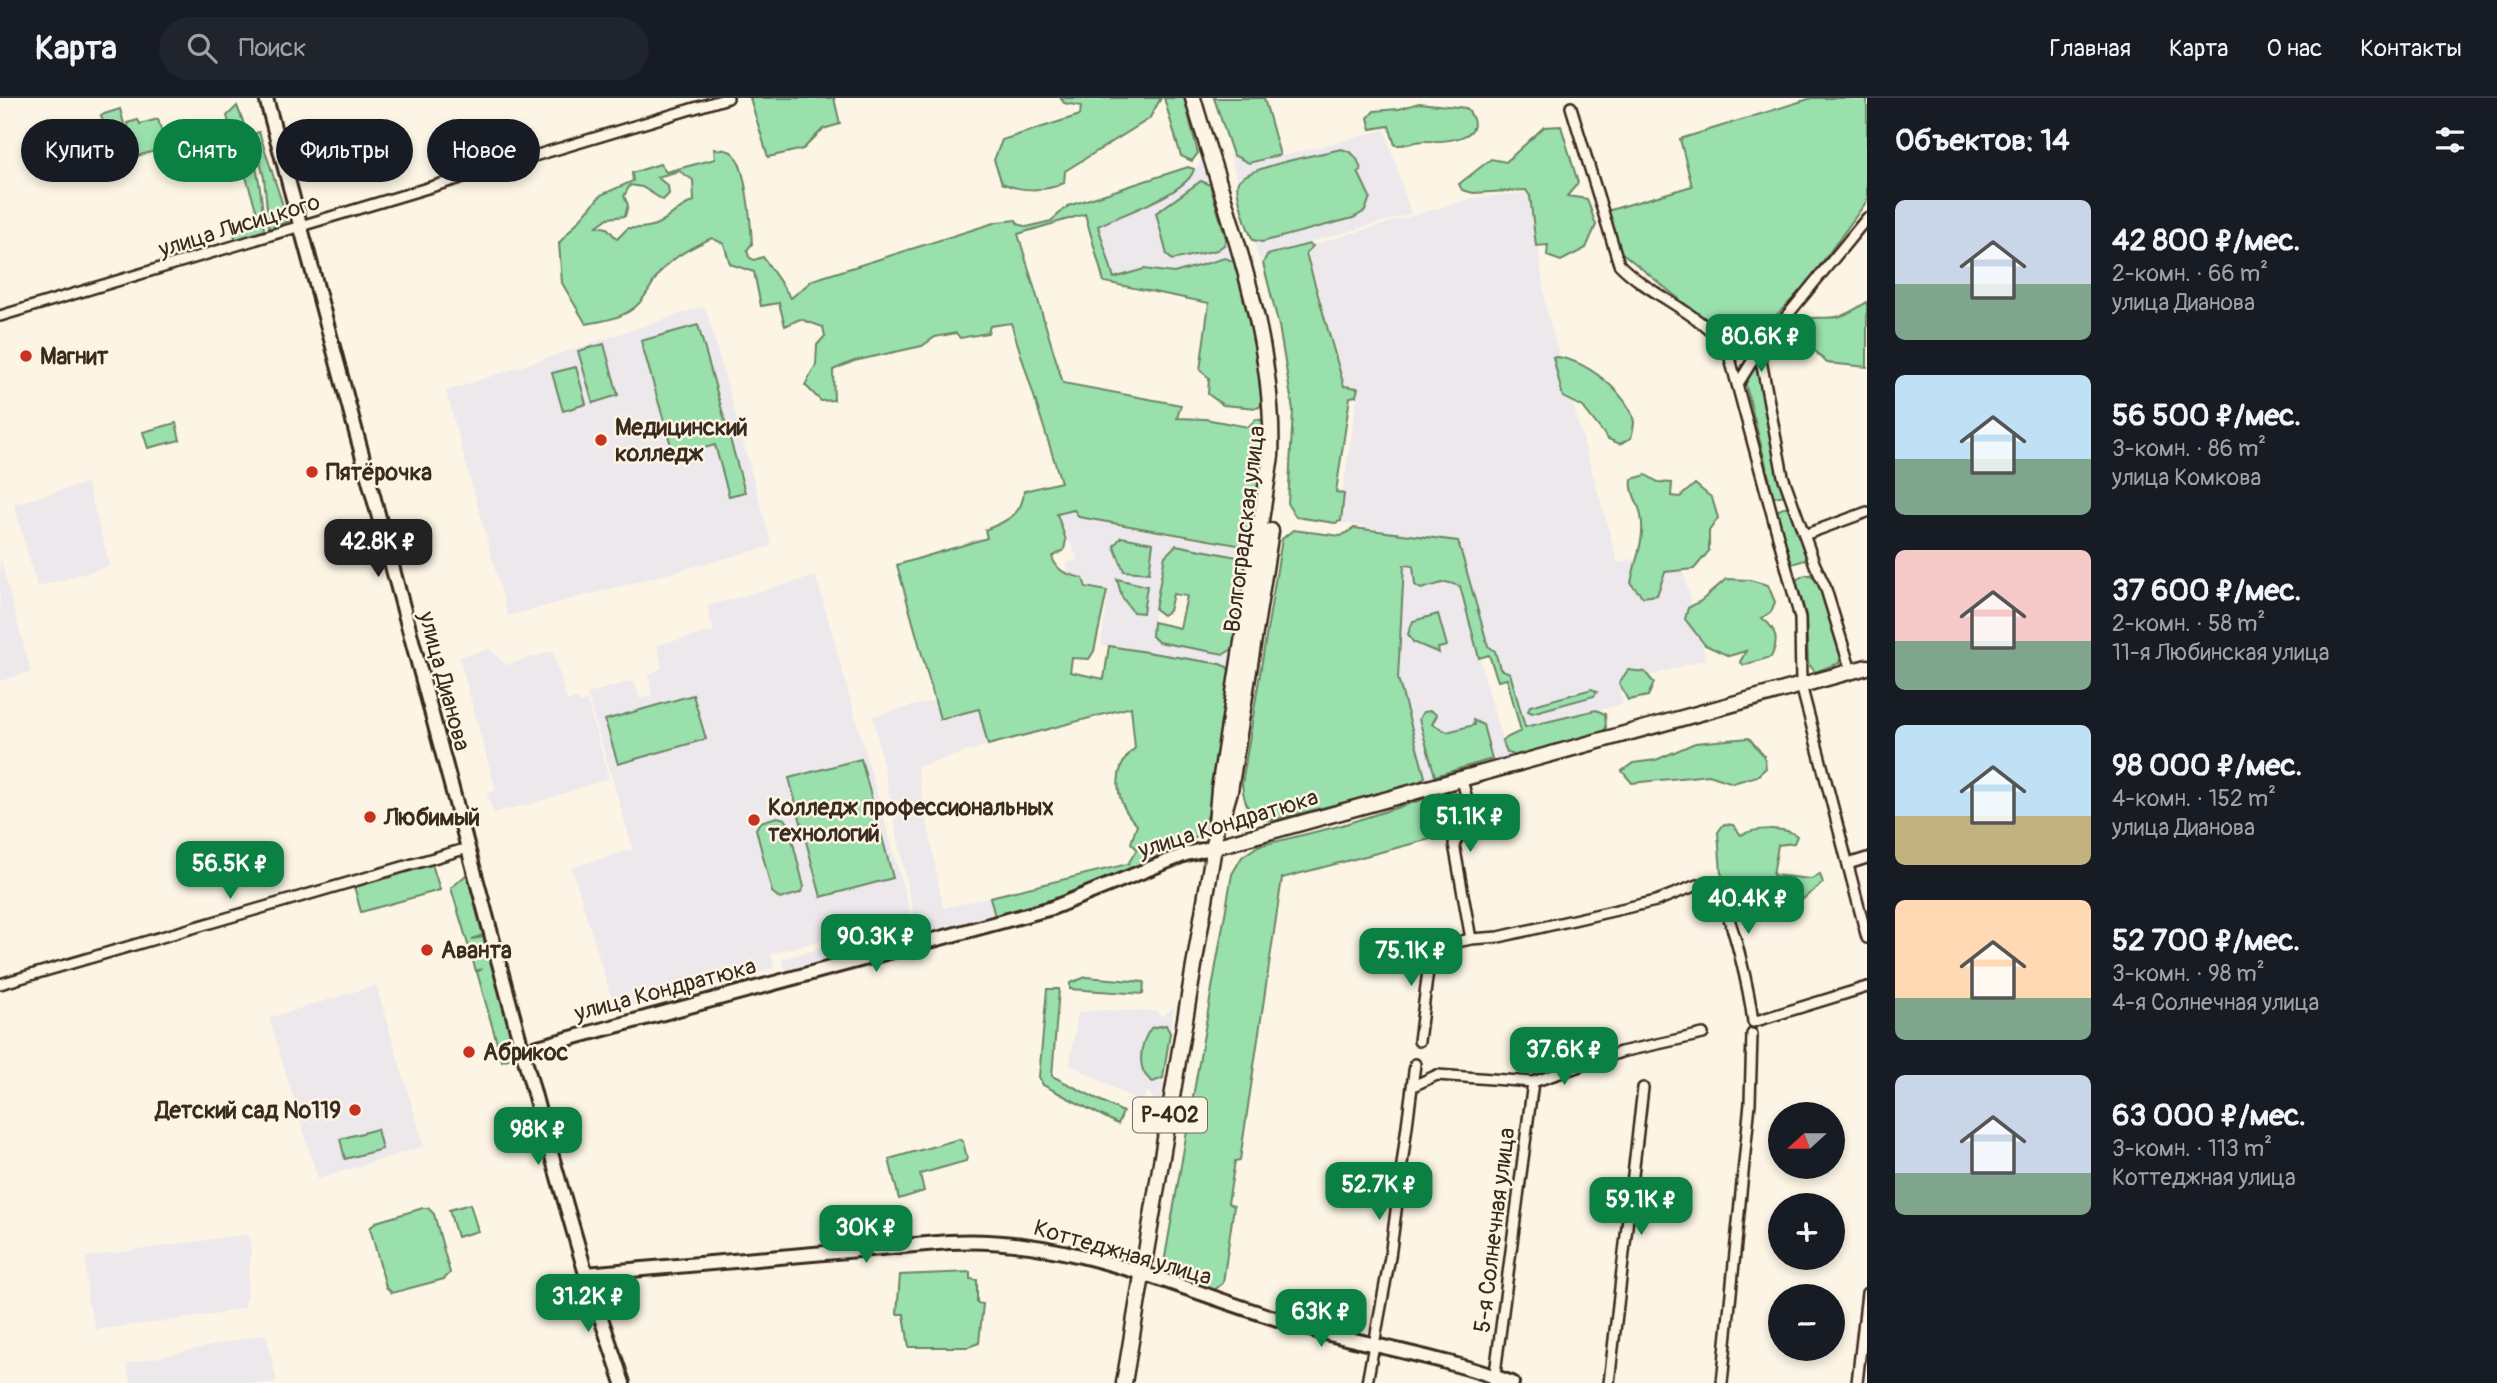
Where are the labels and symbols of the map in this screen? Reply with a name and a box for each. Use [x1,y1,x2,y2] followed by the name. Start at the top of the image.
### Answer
[154,187,323,264] street label: улица Лисицкого
[1696,314,1826,374] pin: 80.6K ₽
[40,342,109,371] place label: Магнит
[18,348,34,364] marker: Магнит
[615,413,748,468] place label: Медицинский колледж
[1217,424,1272,634] street label: Волгоградская улица
[593,432,609,448] marker: Медицинский колледж
[326,458,432,487] place label: Пятёрочка
[304,464,320,480] marker: Пятёрочка
[313,519,443,579] pin: 42.8K ₽
[412,607,477,754] street label: улица Дианова
[1134,782,1322,865] street label: улица Кондратюка
[768,793,1054,848] place label: Колледж профессиональных технологий
[1405,794,1535,854] pin: 51.1K ₽
[383,803,480,832] place label: Любимый
[362,809,378,825] marker: Любимый
[746,812,762,828] marker: Колледж профессиональных технологий
[165,842,295,901] pin: 56.5K ₽
[1683,876,1813,936] pin: 40.4K ₽
[811,914,941,974] pin: 90.3K ₽
[1346,928,1476,988] pin: 75.1K ₽
[441,936,512,965] place label: Аванта
[419,942,435,958] marker: Аванта
[570,951,759,1028] street label: улица Кондратюка
[1499,1028,1629,1087] pin: 37.6K ₽
[483,1038,568,1067] place label: Абрикос
[461,1044,477,1060] marker: Абрикос
[154,1096,341,1125] place label: Детский сад №119
[1133,1098,1207,1132] road number: Р-402
[347,1102,363,1118] marker: Детский сад №119
[1768,1102,1844,1180] north arrow
[489,1108,587,1167] pin: 98K ₽
[1468,1126,1521,1334] street label: 5-я Солнечная улица
[1314,1162,1444,1222] pin: 52.7K ₽
[1576,1178,1706,1237] pin: 59.1K ₽
[817,1206,915,1265] pin: 30K ₽
[1031,1213,1215,1292] street label: Коттеджная улица
[523,1274,653,1334] pin: 31.2K ₽
[1272,1290,1370,1349] pin: 63K ₽

